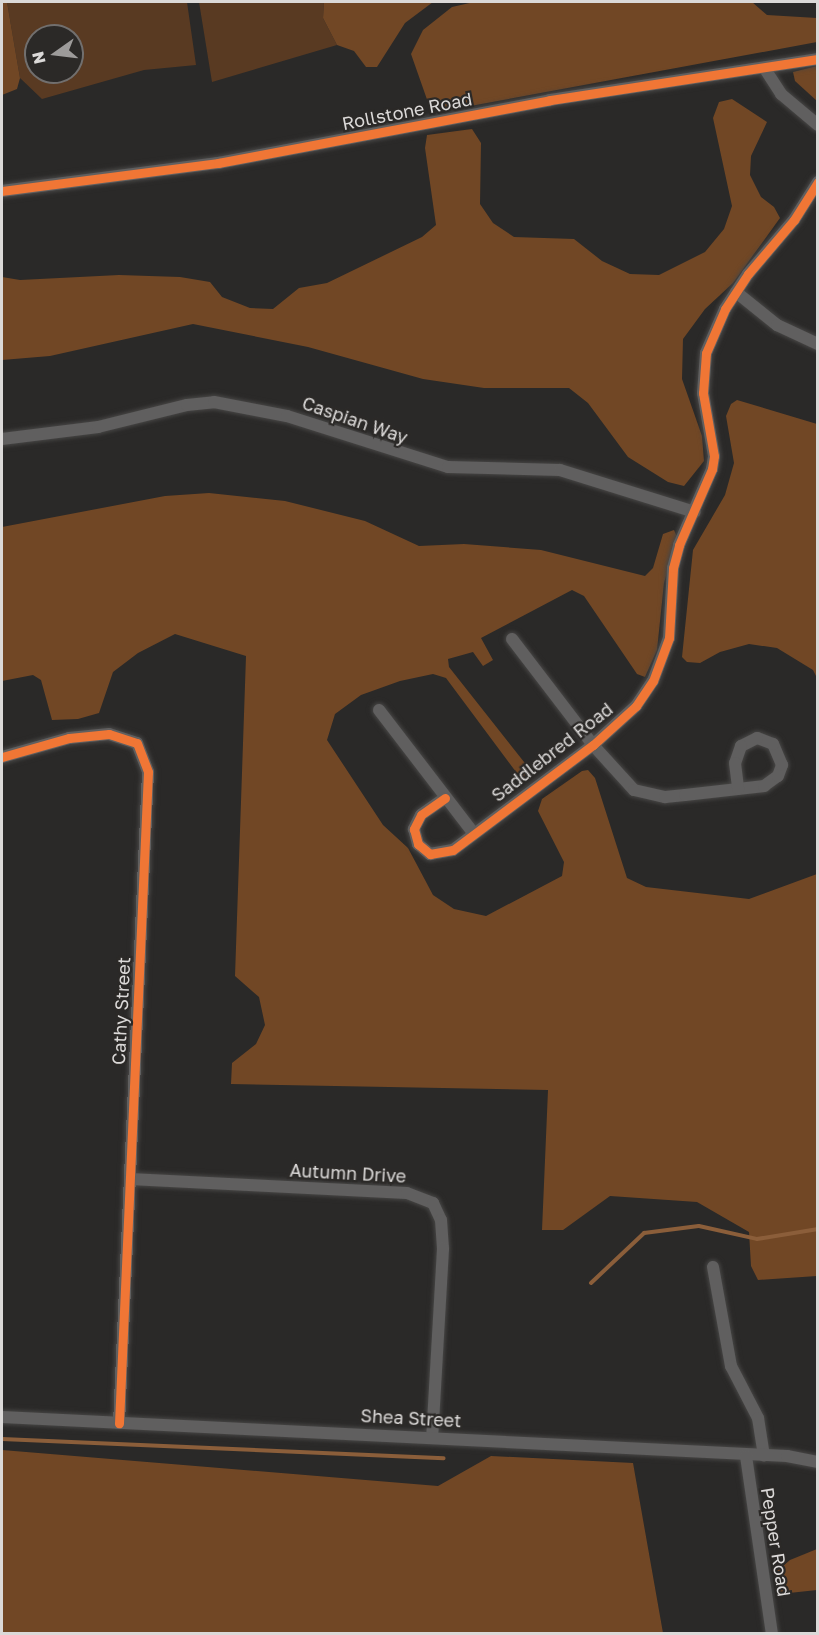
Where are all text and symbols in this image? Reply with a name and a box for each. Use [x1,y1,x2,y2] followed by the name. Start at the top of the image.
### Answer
[24,24,84,84] north arrow
[27,50,50,66] text: N
[340,88,474,134] street label: Rollstone Road
[299,392,411,448] street label: Caspian Way
[487,698,617,806] street label: Saddlebred Road
[107,957,135,1065] street label: Cathy Street
[289,1159,407,1187] street label: Autumn Drive
[360,1405,462,1431] street label: Shea Street
[757,1486,795,1598] street label: Pepper Road

